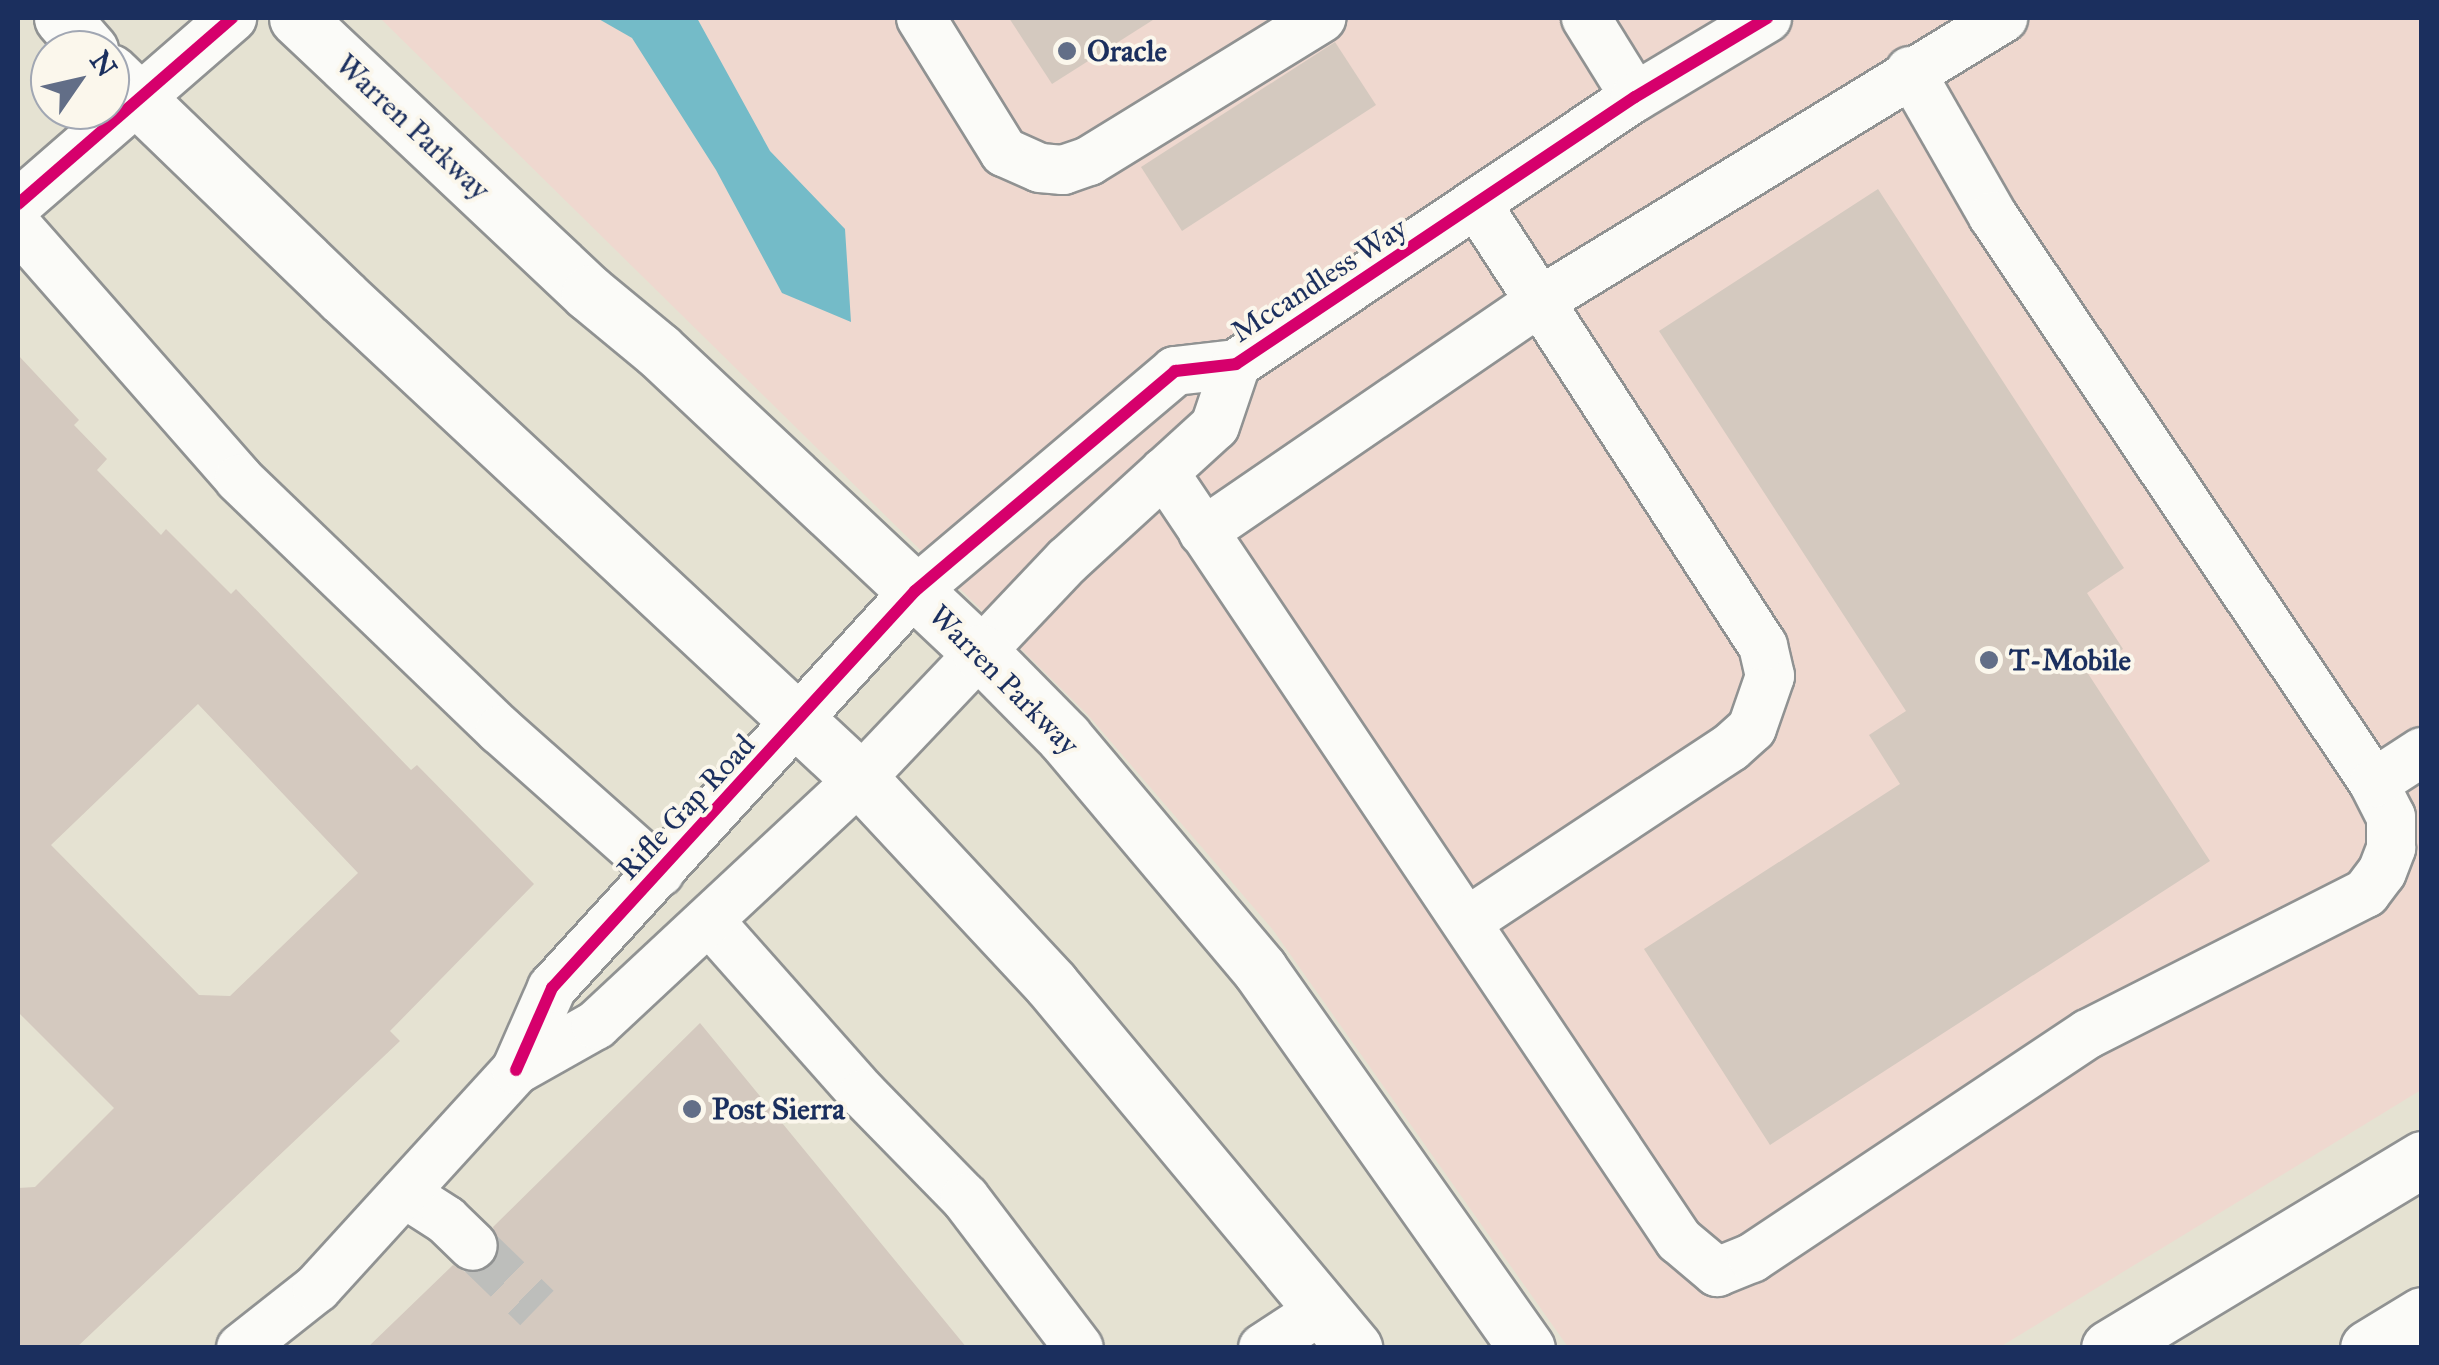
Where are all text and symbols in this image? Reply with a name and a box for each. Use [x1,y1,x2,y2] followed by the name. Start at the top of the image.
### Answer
[30,30,130,130] north arrow
[1087,33,1167,69] place label: Oracle
[1056,40,1078,62] marker: Oracle
[82,44,125,84] text: N
[329,47,497,207] street label: Warren Parkway
[1224,210,1414,350] street label: Mccandless Way
[922,598,1086,762] street label: Warren Parkway
[2009,642,2131,678] place label: T-Mobile
[1978,649,2000,671] marker: T-Mobile
[610,727,762,887] street label: Rifle Gap Road
[712,1091,845,1127] place label: Post Sierra
[681,1098,703,1120] marker: Post Sierra

